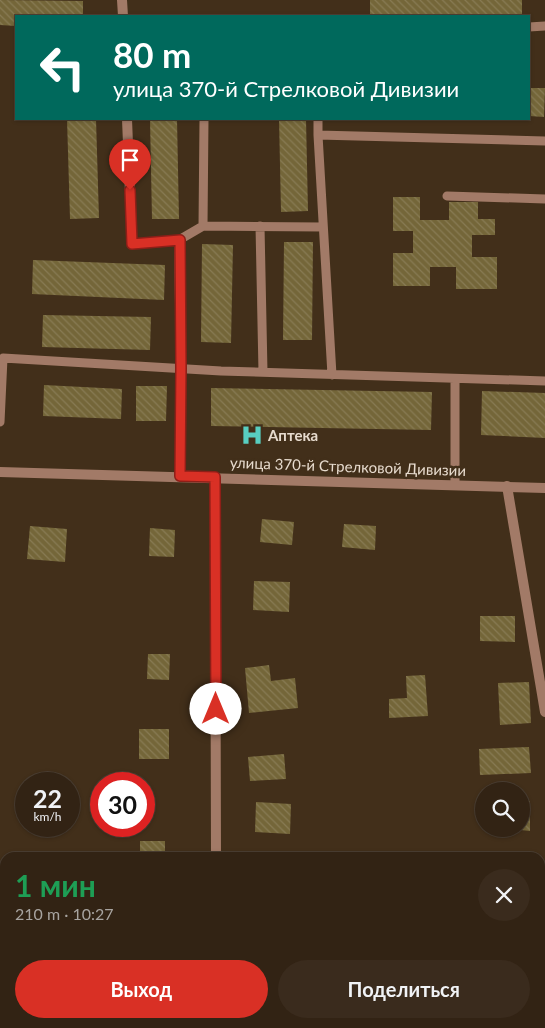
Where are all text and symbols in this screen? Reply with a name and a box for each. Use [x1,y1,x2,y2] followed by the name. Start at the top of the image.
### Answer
[113,33,191,75] text: 80 m
[30,35,95,100] icon: left
[113,75,459,102] text: улица 370-й Стрелковой Дивизии
[109,139,151,190] pin
[116,146,144,174] icon: arrive
[239,422,265,448] hospital icon: Аптека
[267,426,318,444] place label: Аптека
[230,453,466,479] street label: улица 370-й Стрелковой Дивизии
[189,682,241,734] position arrow
[90,772,155,837] speed limit sign: 30
[475,782,530,837] map controls
[475,782,530,837] button: search
[33,783,62,813] text: 22
[33,809,62,824] text: km/h
[15,867,96,903] text: 1 мин
[478,869,530,921] button: close
[15,904,114,923] text: 210 m · 10:27
[15,960,268,1018] button: Выход
[278,960,530,1018] button: Поделиться

